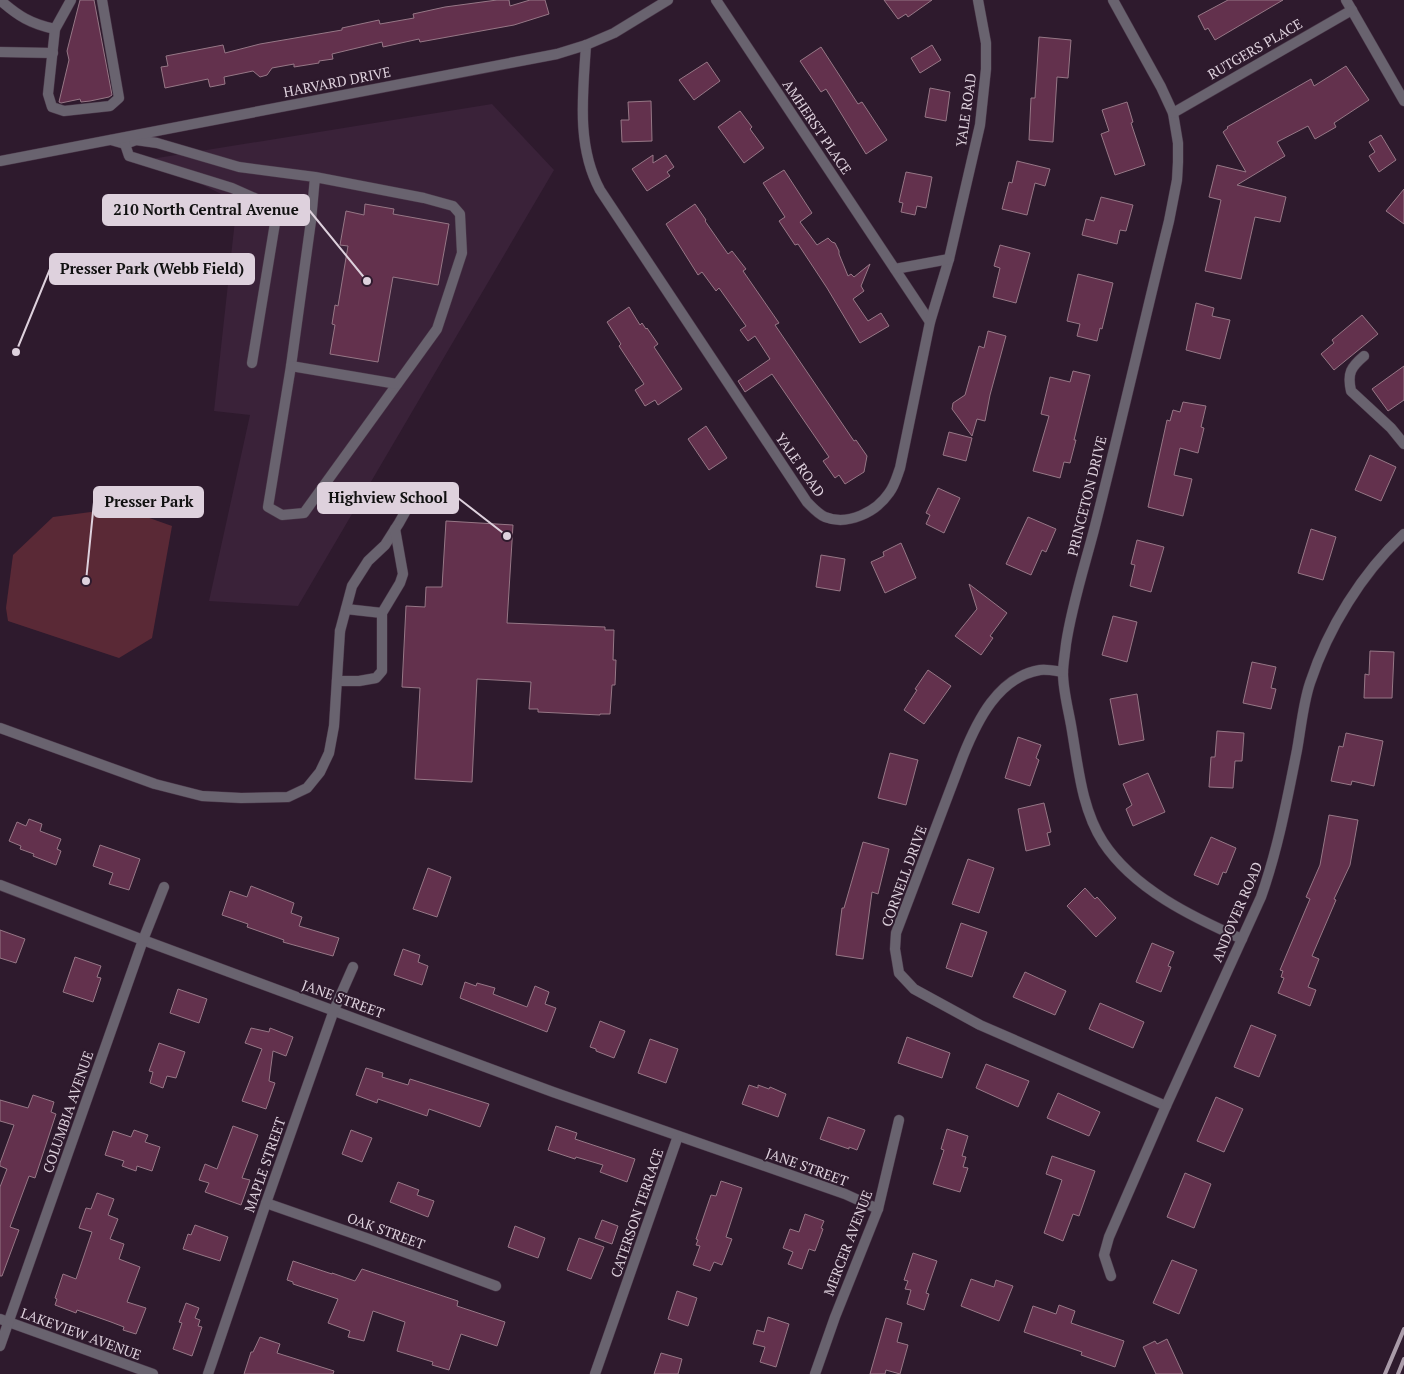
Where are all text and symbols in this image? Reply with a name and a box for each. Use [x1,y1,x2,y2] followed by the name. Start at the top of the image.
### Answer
[1204,14,1306,83] street label: RUTGERS PLACE
[282,62,392,101] street label: HARVARD DRIVE
[951,72,980,148] street label: YALE ROAD
[779,76,856,178] street label: AMHERST PLACE
[103,195,309,225] callout: 210 North Central Avenue
[113,199,299,219] text: 210 North Central Avenue
[50,254,254,284] callout: Presser Park (Webb Field)
[60,258,244,278] text: Presser Park (Webb Field)
[771,429,829,501] street label: YALE ROAD
[1062,434,1111,558] street label: PRINCETON DRIVE
[318,483,458,513] callout: Highview School
[94,487,203,517] callout: Presser Park
[328,487,448,507] text: Highview School
[104,491,194,511] text: Presser Park
[876,822,931,929] street label: CORNELL DRIVE
[1207,859,1266,965] street label: ANDOVER ROAD
[299,975,387,1022] street label: JANE STREET
[38,1048,97,1175] street label: COLUMBIA AVENUE
[239,1114,290,1215] street label: MAPLE STREET
[763,1143,851,1190] street label: JANE STREET
[606,1146,667,1280] street label: CATERSON TERRACE
[819,1187,876,1298] street label: MERCER AVENUE
[345,1208,428,1254] street label: OAK STREET
[18,1303,144,1364] street label: LAKEVIEW AVENUE

